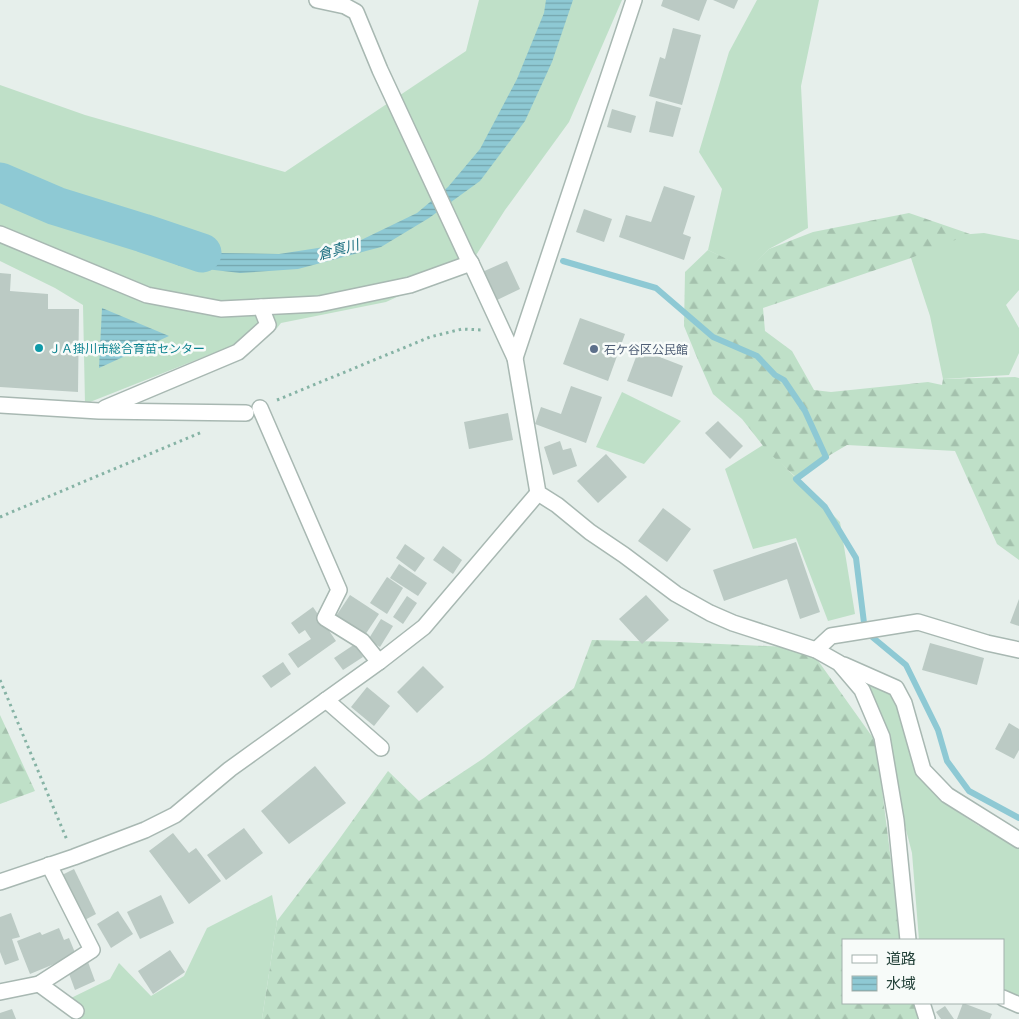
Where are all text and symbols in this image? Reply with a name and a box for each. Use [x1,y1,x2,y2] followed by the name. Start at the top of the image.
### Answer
[316,235,362,263] water label: 倉真川
[49,341,205,356] place label: ＪＡ掛川市総合育苗センター
[33,342,45,354] marker: ＪＡ掛川市総合育苗センター
[604,342,688,357] place label: 石ケ谷区公民館
[588,343,600,355] marker: 石ケ谷区公民館
[842,939,1004,1004] legend
[886,949,916,967] text: 道路
[886,974,916,992] text: 水域

